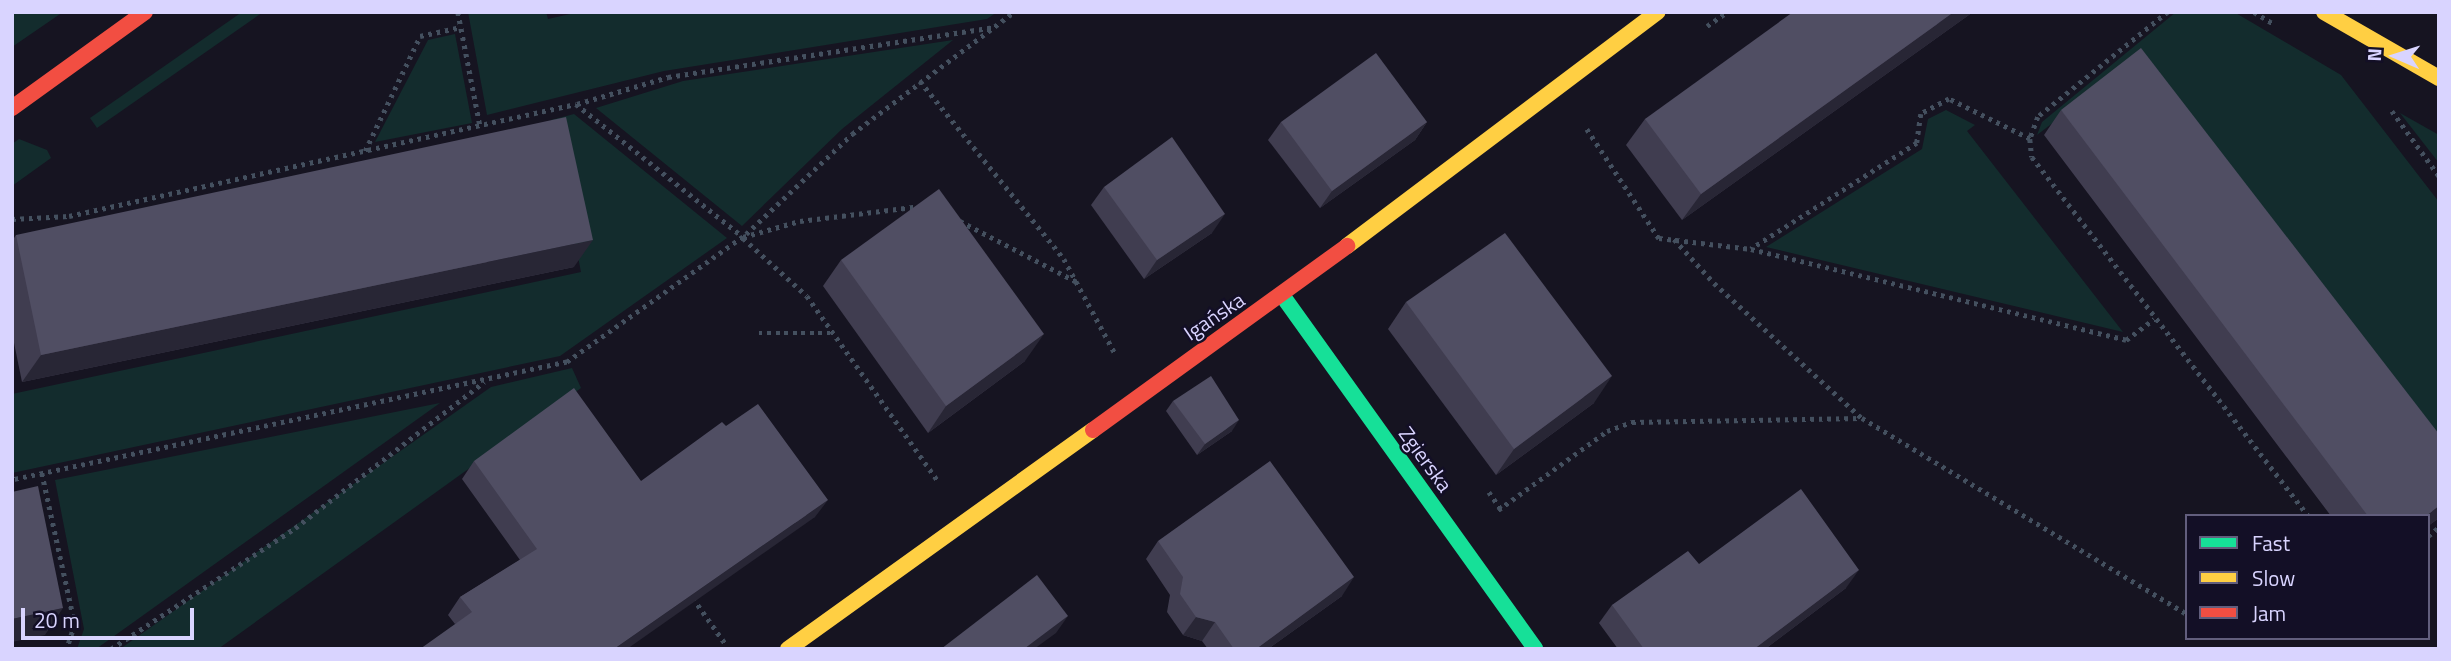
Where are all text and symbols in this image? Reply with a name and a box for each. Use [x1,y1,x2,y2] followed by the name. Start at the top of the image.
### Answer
[2360,21,2430,91] north arrow
[2359,48,2388,62] text: N
[1179,287,1249,345] street label: Igańska
[1394,421,1458,497] street label: Zgierska
[2185,514,2430,640] legend
[2252,527,2290,559] text: Fast
[2252,562,2295,594] text: Slow
[24,594,198,638] scale bar
[2252,597,2286,629] text: Jam
[34,604,80,636] text: 20 m

